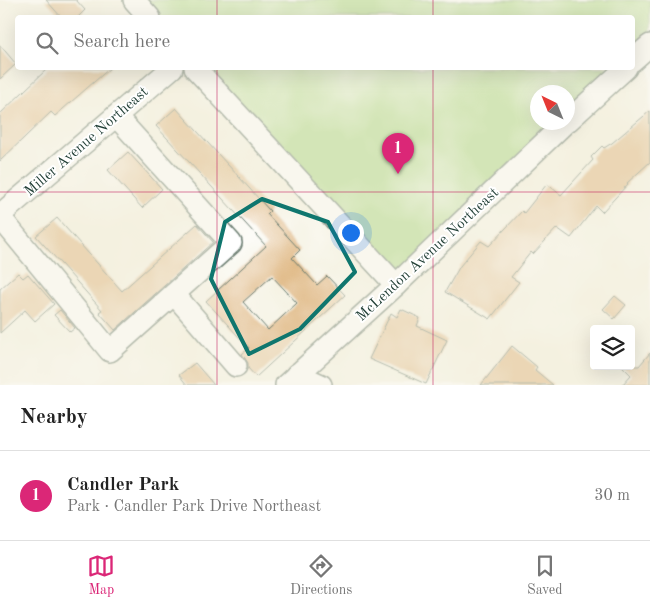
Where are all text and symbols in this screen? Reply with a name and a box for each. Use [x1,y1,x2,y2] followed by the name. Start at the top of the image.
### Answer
[15,15,635,70] search box
[33,29,61,57] icon: search
[73,33,170,52] text: Search here
[22,84,152,200] street label: Miller Avenue Northeast
[530,85,575,130] north arrow
[382,133,414,174] pin: 1
[354,185,502,325] street label: McLendon Avenue Northeast
[338,220,364,246] your location
[590,325,635,370] map controls
[590,325,635,370] button: layers
[20,407,88,428] text: Nearby
[67,476,179,495] text: Candler Park
[31,488,41,504] text: 1
[594,488,630,504] text: 30 m
[67,499,321,515] text: Park · Candler Park Drive Northeast
[87,552,115,599] tab: Map
[290,552,352,599] tab: Directions
[527,552,563,599] tab: Saved

